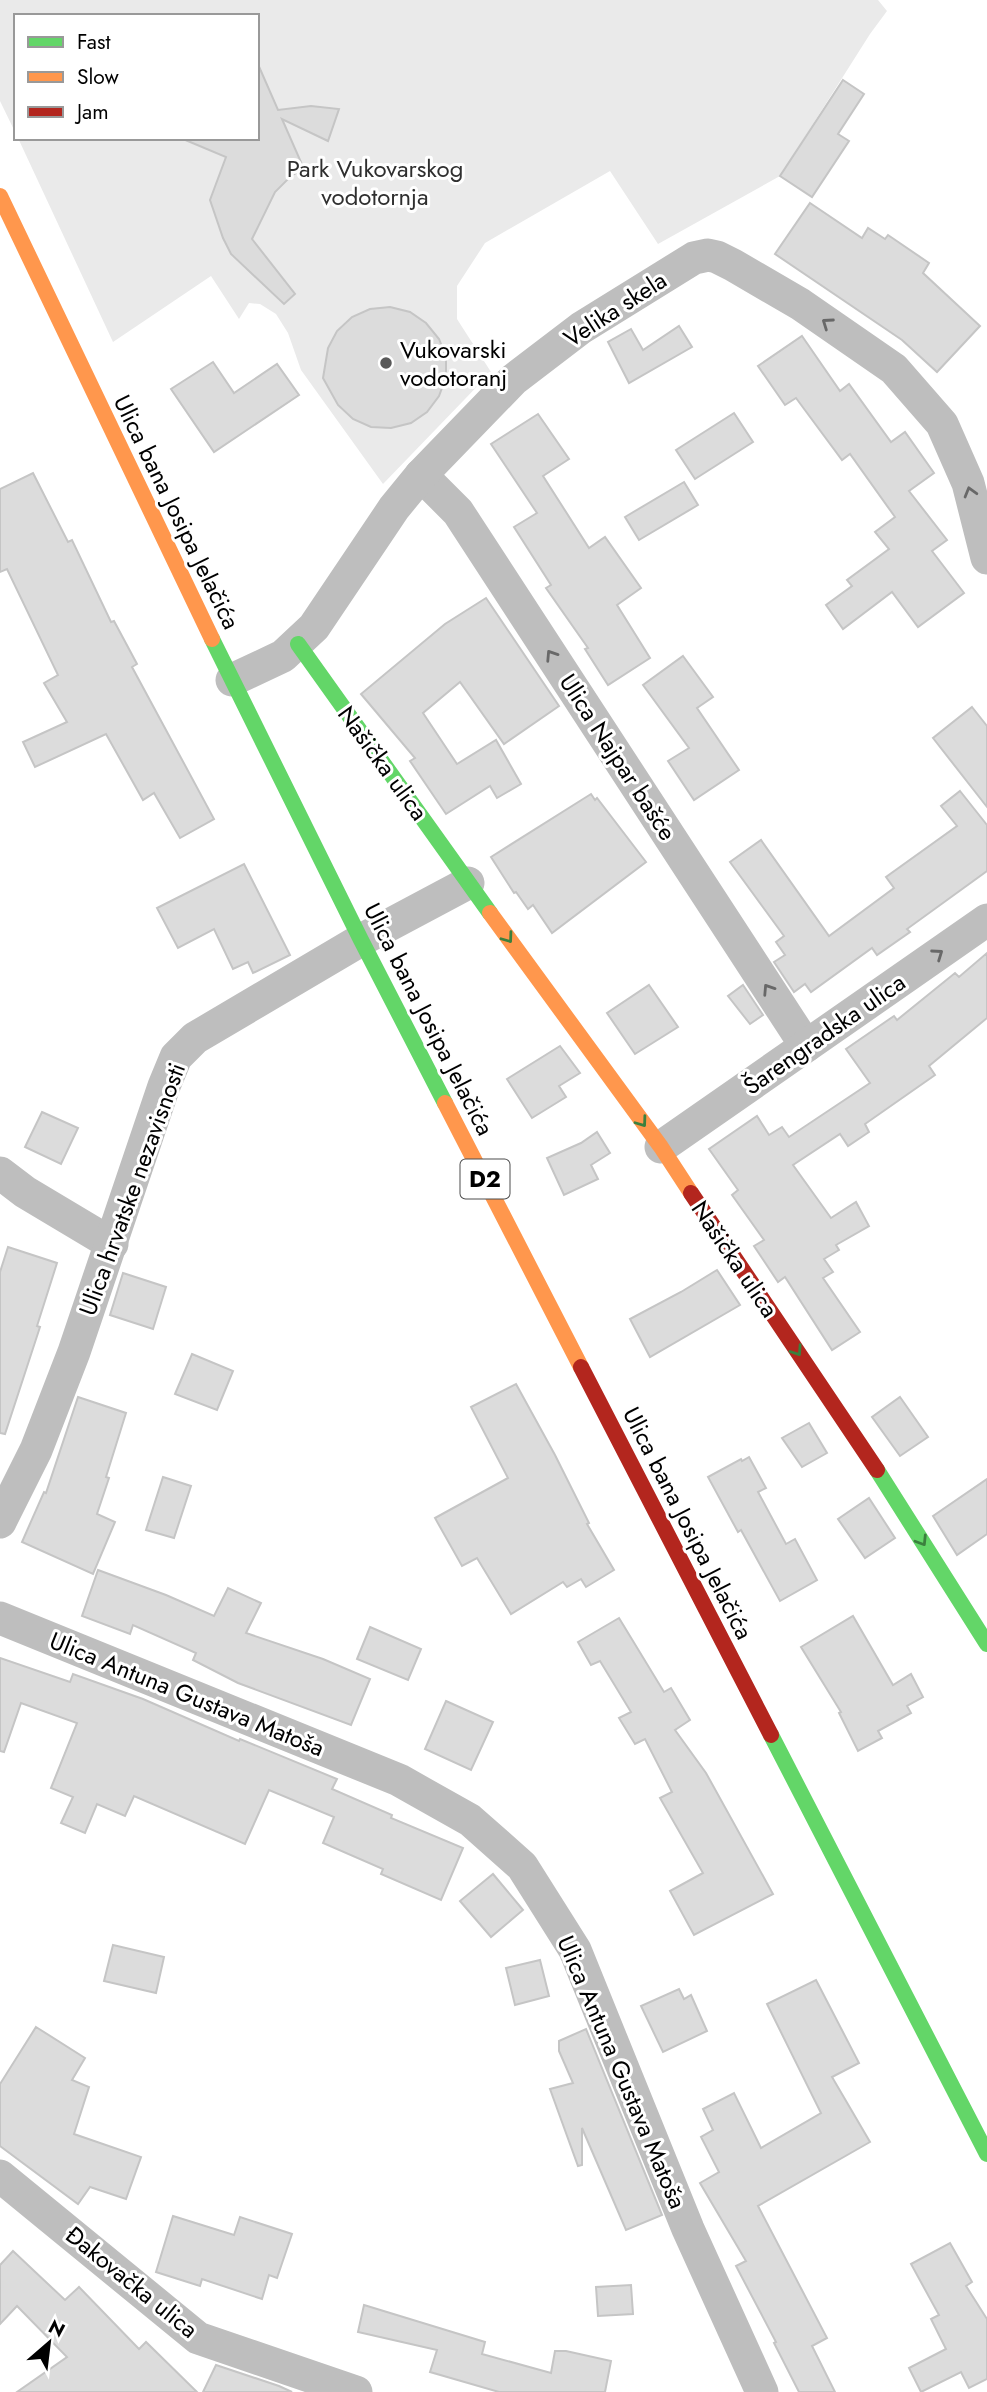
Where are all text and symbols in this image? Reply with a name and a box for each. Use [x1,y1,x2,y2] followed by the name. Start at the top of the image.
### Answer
[14,14,259,140] legend
[77,27,110,57] text: Fast
[77,62,119,92] text: Slow
[74,97,109,127] text: Jam
[287,151,463,214] park label: Park Vukovarskog vodotornja
[557,263,673,355] street label: Velika skela
[822,319,835,331] one-way arrow
[400,332,507,395] place label: Vukovarski vodotoranj
[378,355,394,371] marker: Vukovarski vodotoranj
[105,389,249,635] street label: Ulica bana Josipa Jelačića
[964,486,978,498] one-way arrow
[546,649,559,662] one-way arrow
[551,667,685,847] street label: Ulica Najpar bašće
[329,698,437,828] street label: Našička ulica
[355,897,503,1141] street label: Ulica bana Josipa Jelačića
[500,930,512,943] one-way arrow
[930,950,943,962] one-way arrow
[736,965,912,1103] street label: Šarengradska ulica
[764,984,777,997] one-way arrow
[70,1058,194,1320] street label: Ulica hrvatske nezavisnosti
[634,1114,646,1127] one-way arrow
[461,1160,510,1198] road number: D2
[683,1194,787,1324] street label: Našička ulica
[789,1343,801,1356] one-way arrow
[614,1401,762,1645] street label: Ulica bana Josipa Jelačića
[914,1533,927,1546] one-way arrow
[44,1623,330,1765] street label: Ulica Antuna Gustava Matoša
[549,1930,695,2214] street label: Ulica Antuna Gustava Matoša
[58,2218,206,2346] street label: Đakovačka ulica
[14,2308,84,2378] north arrow
[44,2313,70,2344] text: N

